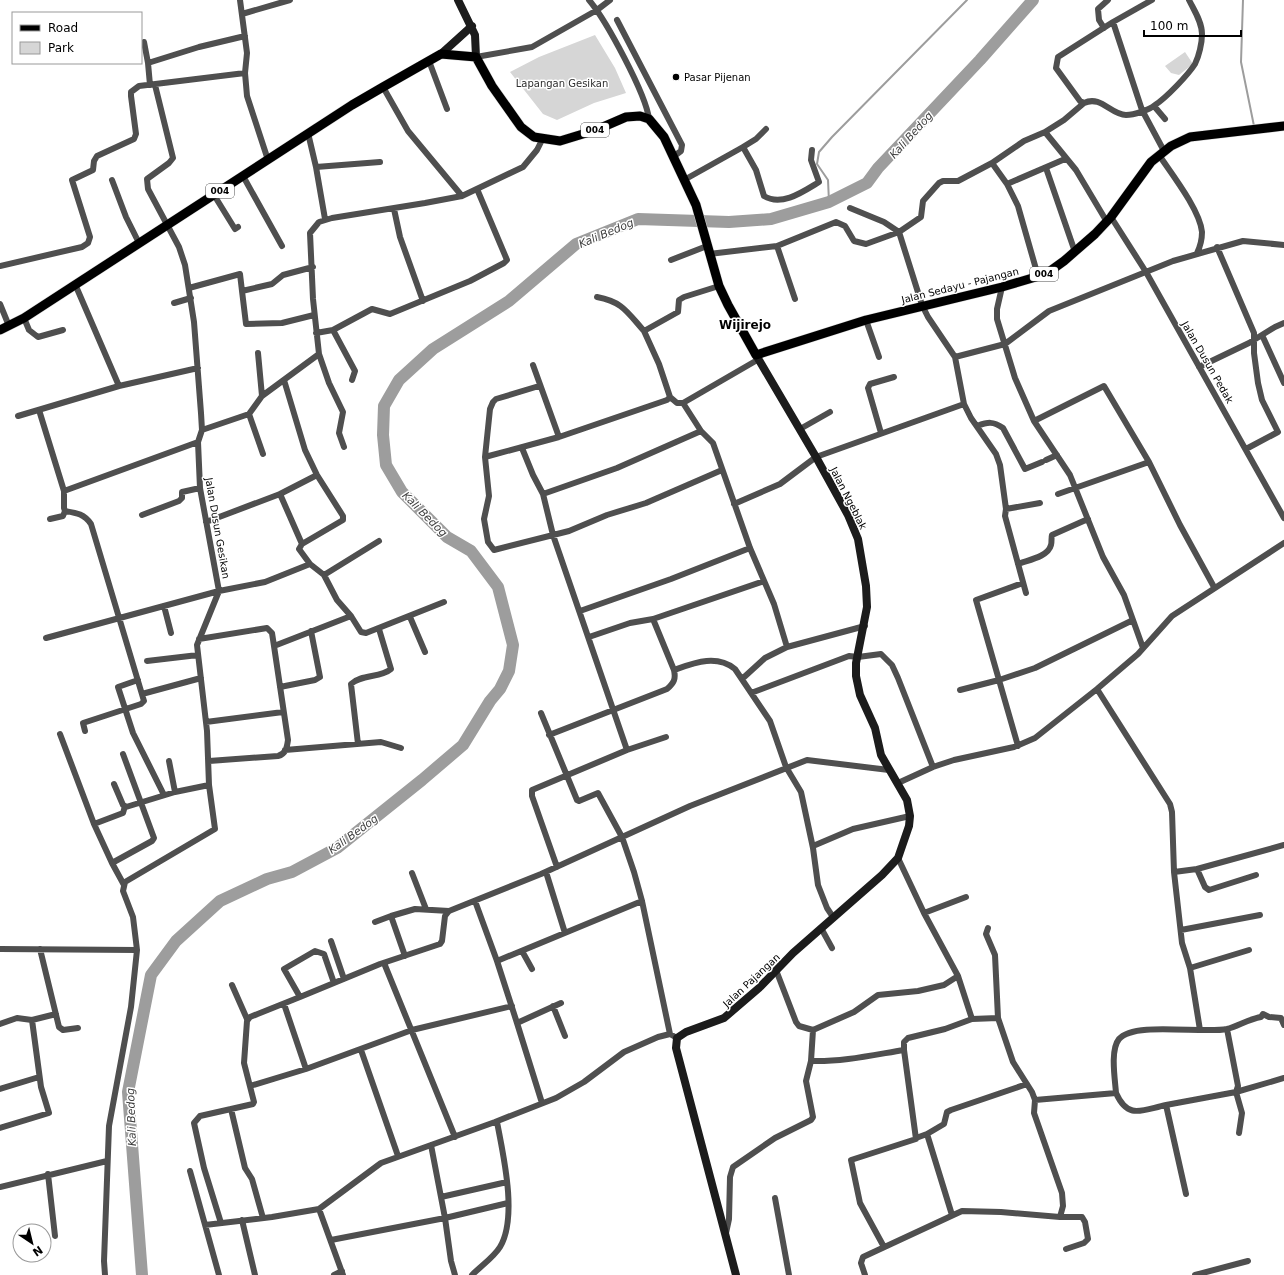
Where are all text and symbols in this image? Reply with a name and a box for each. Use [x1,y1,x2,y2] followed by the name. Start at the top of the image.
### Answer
[12,12,142,64] legend
[1144,12,1241,38] scale bar
[1150,19,1188,33] text: 100 m
[48,21,78,35] text: Road
[48,41,74,55] text: Park
[671,72,681,82] marker: Pasar Pijenan
[684,72,751,83] place label: Pasar Pijenan
[516,78,608,89] park label: Lapangan Gesikan
[887,109,936,161] water label: Kali Bedog
[581,123,609,137] road number: 004
[206,184,234,198] road number: 004
[577,216,636,251] water label: Kali Bedog
[899,266,1020,306] street label: Jalan Sedayu - Pajangan
[1030,267,1058,281] road number: 004
[719,318,771,332] district label: Wijirejo
[1179,318,1236,405] street label: Jalan Dusun Pedak
[828,464,869,531] street label: Jalan Ngeblak
[203,476,232,580] street label: Jalan Dusun Gesikan
[399,489,450,540] water label: Kali Bedog
[326,812,381,857] water label: Kali Bedog
[720,951,782,1010] street label: Jalan Pajangan
[124,1088,139,1146] water label: Kali Bedog
[12,1223,52,1263] north arrow
[30,1243,45,1259] text: N

